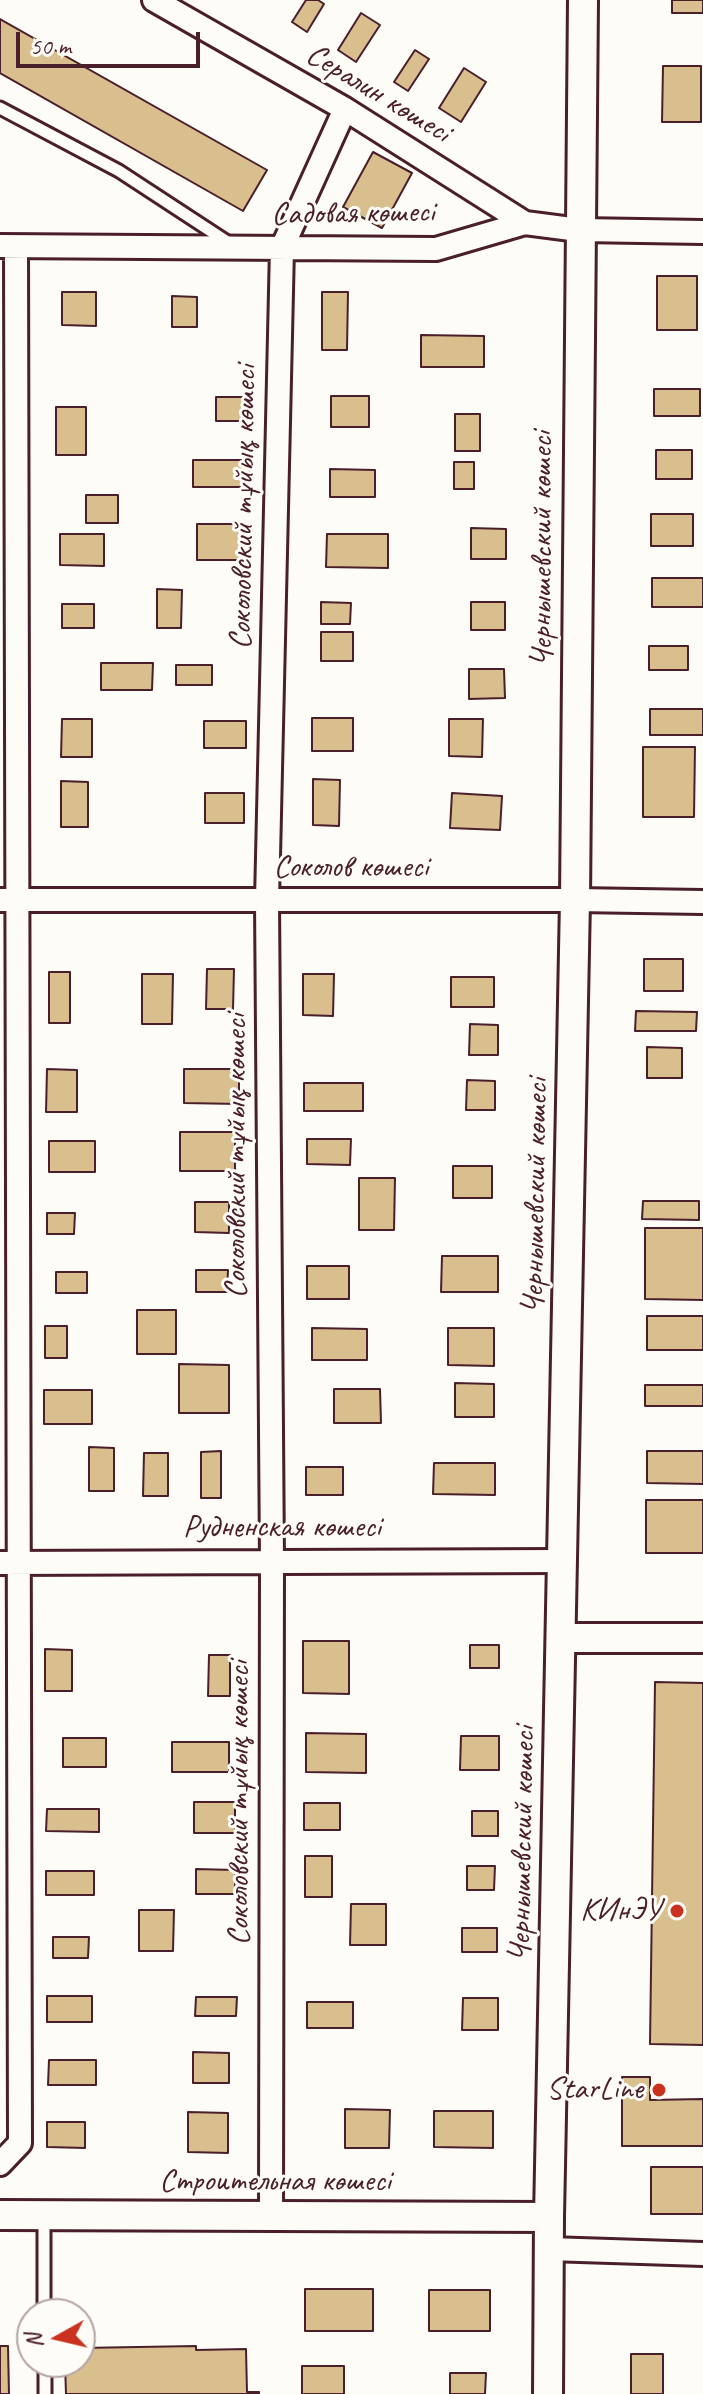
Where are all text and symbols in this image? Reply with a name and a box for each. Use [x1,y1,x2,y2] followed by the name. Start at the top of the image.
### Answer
[20,16,204,66] scale bar
[30,31,71,61] text: 50 m
[299,36,457,152] street label: Сералин көшесі
[271,193,435,235] street label: Садовая көшесі
[222,364,266,650] street label: Соколовский тұйық көшесі
[524,431,562,667] street label: Чернышевский көшесі
[273,849,429,887] street label: Соколов көшесі
[218,1014,256,1298] street label: Соколовский тұйық көшесі
[515,1078,557,1314] street label: Чернышевский көшесі
[183,1509,381,1547] street label: Рудненская көшесі
[221,1661,259,1945] street label: Соколовский тұйық көшесі
[502,1726,544,1962] street label: Чернышевский көшесі
[580,1892,661,1930] place label: КИнЭУ
[668,1902,686,1920] marker: КИнЭУ
[546,2071,643,2109] place label: StarLine
[650,2081,668,2099] marker: StarLine
[159,2163,391,2201] street label: Строительная көшесі
[16,2298,96,2378] north arrow
[19,2332,49,2350] text: N

